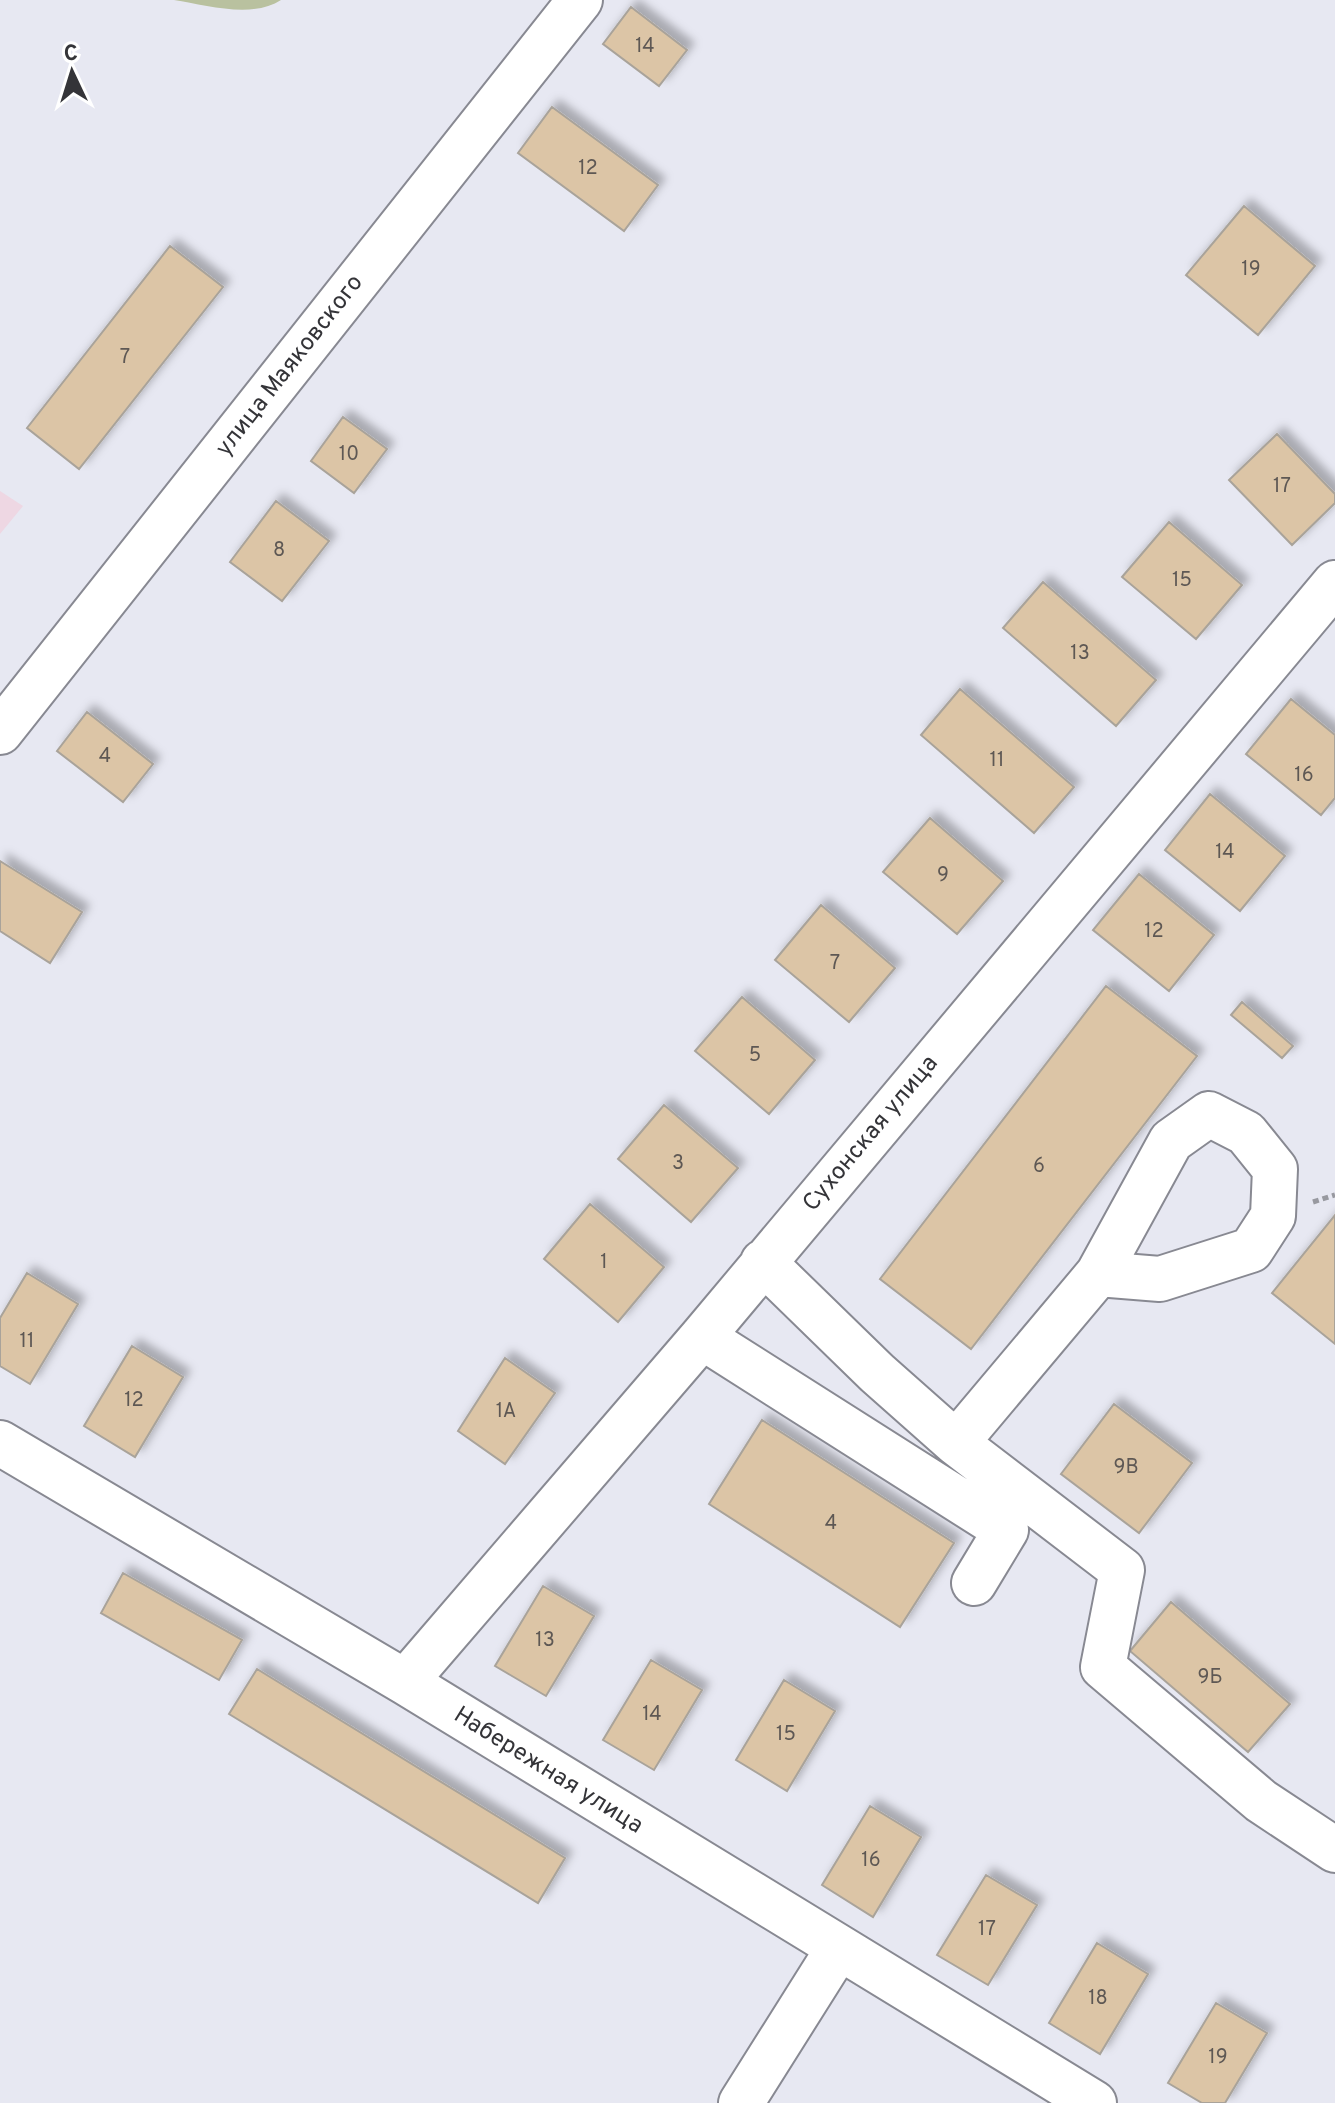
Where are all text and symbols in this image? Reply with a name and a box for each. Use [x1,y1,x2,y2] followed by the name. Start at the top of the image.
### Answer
[32,32,112,112] north arrow
[635,34,655,60] house number: 14
[63,41,79,69] text: С
[578,156,598,182] house number: 12
[1241,257,1261,283] house number: 19
[210,269,370,463] street label: улица Маяковского
[120,345,130,371] house number: 7
[339,442,359,468] house number: 10
[1273,474,1291,500] house number: 17
[273,538,285,564] house number: 8
[1172,568,1192,594] house number: 15
[1070,641,1090,667] house number: 13
[99,744,111,770] house number: 4
[990,748,1004,774] house number: 11
[1294,763,1314,789] house number: 16
[1215,840,1235,866] house number: 14
[937,863,949,889] house number: 9
[1144,919,1164,945] house number: 12
[830,951,840,977] house number: 7
[749,1043,761,1069] house number: 5
[797,1050,945,1218] street label: Сухонская улица
[672,1151,684,1177] house number: 3
[1033,1154,1045,1180] house number: 6
[600,1250,608,1276] house number: 1
[20,1329,34,1355] house number: 11
[124,1388,144,1414] house number: 12
[496,1399,516,1425] house number: 1А
[1113,1455,1139,1481] house number: 9В
[825,1511,837,1537] house number: 4
[535,1628,555,1654] house number: 13
[1197,1665,1223,1691] house number: 9Б
[448,1701,648,1841] street label: Набережная улица
[642,1702,662,1728] house number: 14
[776,1722,796,1748] house number: 15
[861,1848,881,1874] house number: 16
[978,1917,996,1943] house number: 17
[1088,1986,1108,2012] house number: 18
[1208,2045,1228,2071] house number: 19

